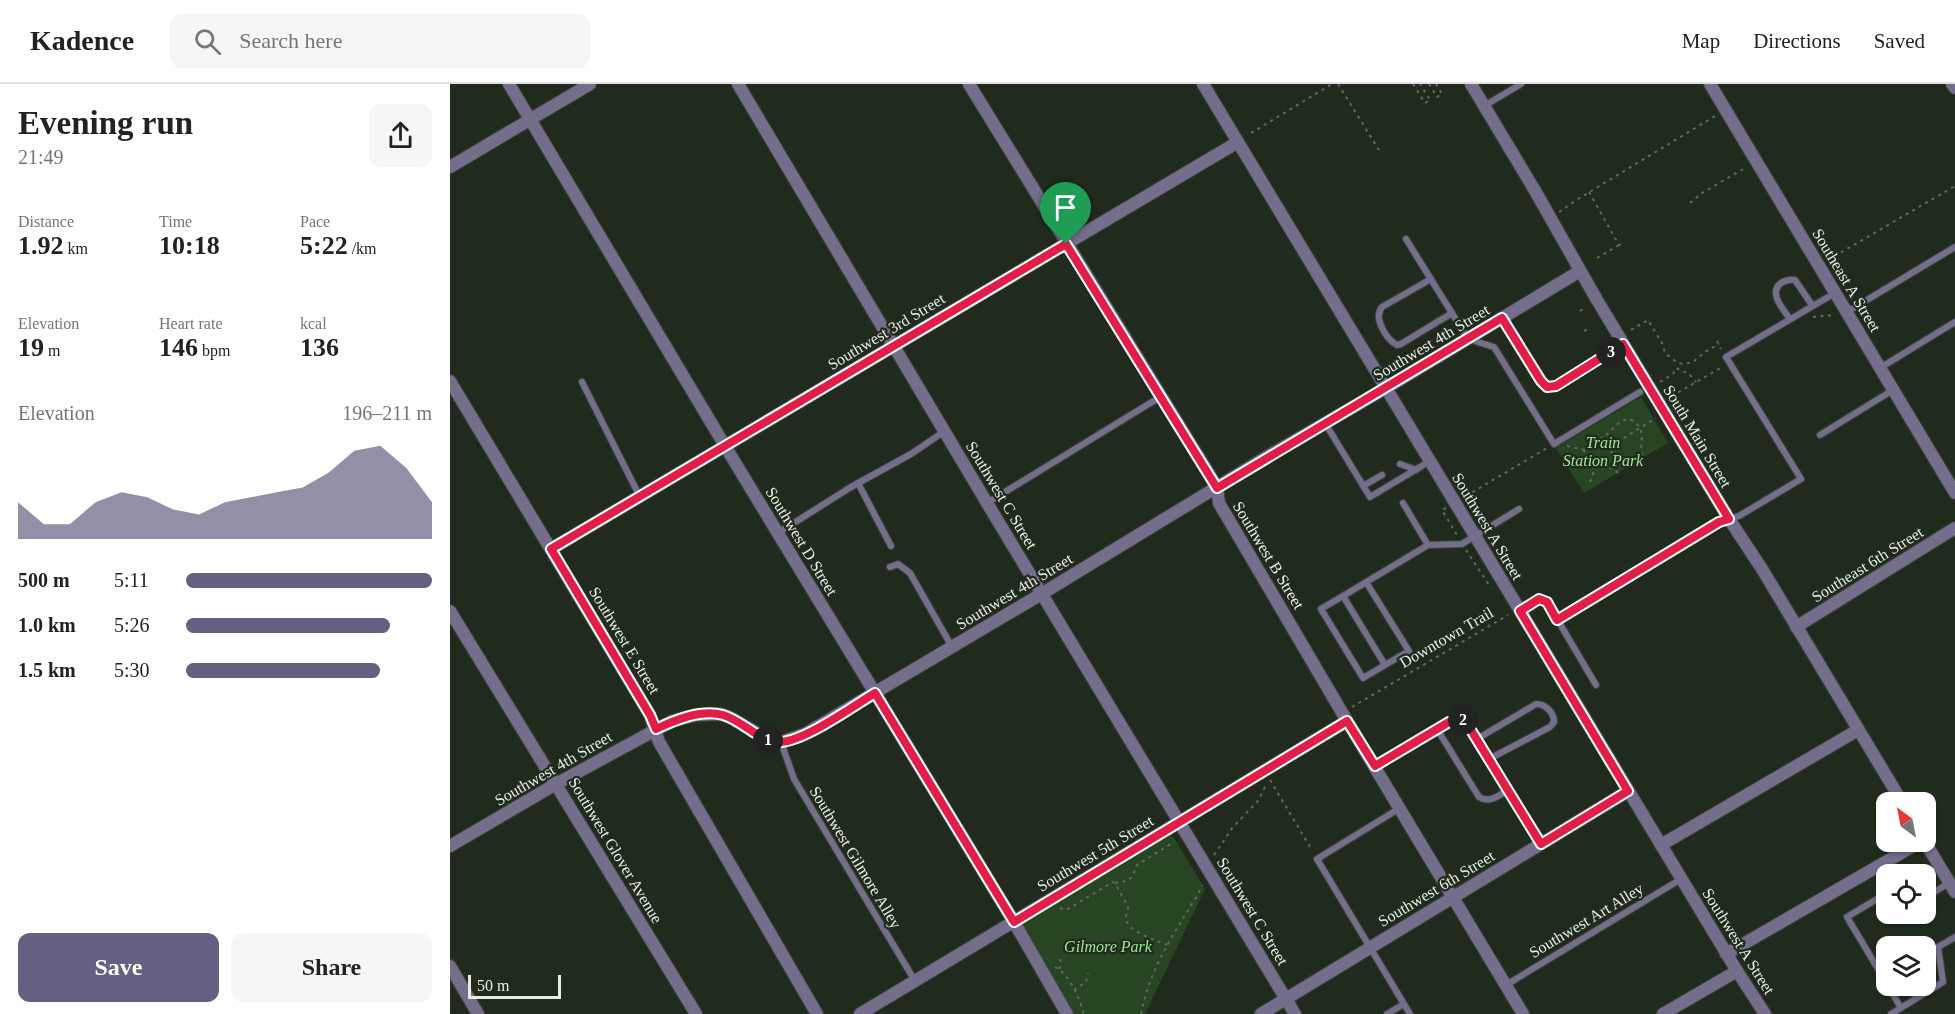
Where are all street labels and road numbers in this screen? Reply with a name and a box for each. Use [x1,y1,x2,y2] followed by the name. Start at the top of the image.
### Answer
[1809,226,1884,335] street label: Southeast A Street
[825,290,948,373] street label: Southwest 3rd Street
[1370,301,1493,384] street label: Southwest 4th Street
[1660,382,1735,491] street label: South Main Street
[963,438,1041,553] street label: Southwest C Street
[1449,470,1527,583] street label: Southwest A Street
[762,484,841,599] street label: Southwest D Street
[1230,498,1308,613] street label: Southwest B Street
[1808,523,1927,606] street label: Southeast 6th Street
[953,550,1076,633] street label: Southwest 4th Street
[586,584,663,697] street label: Southwest E Street
[1396,603,1497,671] street label: Downtown Trail
[492,728,615,809] street label: Southwest 4th Street
[565,774,666,926] street label: Southwest Glover Avenue
[806,783,905,932] street label: Southwest Gilmore Alley
[1034,812,1157,895] street label: Southwest 5th Street
[1375,847,1498,930] street label: Southwest 6th Street
[1214,854,1292,969] street label: Southwest C Street
[1526,880,1647,962] street label: Southwest Art Alley
[1699,885,1778,998] street label: Southwest A Street

